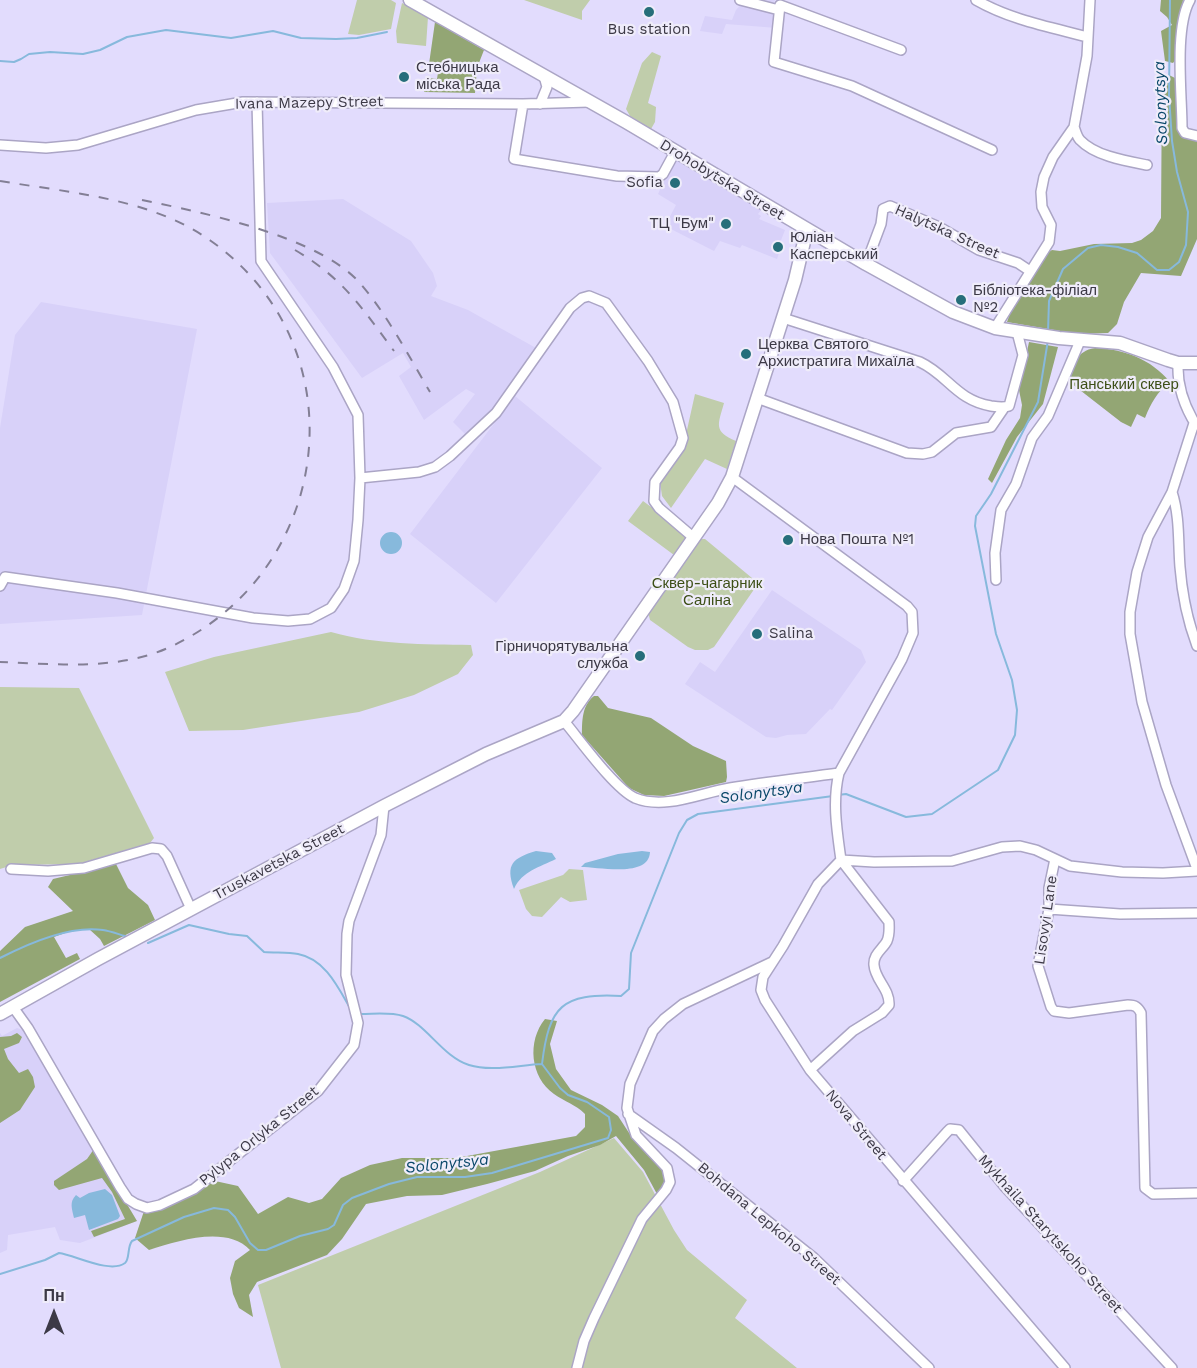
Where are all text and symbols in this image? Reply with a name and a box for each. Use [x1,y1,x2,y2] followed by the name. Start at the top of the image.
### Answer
[642,5,656,19] marker: Bus station
[607,21,691,39] place label: Bus station
[416,59,500,94] place label: Стебницька міська Рада
[1150,61,1172,145] water label: Solonytsya
[397,70,411,84] marker: Стебницька міська Рада
[235,93,383,113] street label: Ivana Mazepy Street
[656,136,788,224] street label: Drohobytska Street
[626,174,663,192] place label: Sofia
[668,176,682,190] marker: Sofia
[892,201,1002,263] street label: Halytska Street
[649,215,714,233] place label: ТЦ "Бум"
[719,217,733,231] marker: ТЦ "Бум"
[790,229,878,264] place label: Юліан Касперський
[771,240,785,254] marker: Юліан Касперський
[973,282,1097,317] place label: Бібліотека-філіал №2
[954,293,968,307] marker: Бібліотека-філіал №2
[758,336,914,371] place label: Церква Святого Архистратига Михаїла
[739,347,753,361] marker: Церква Святого Архистратига Михаїла
[1069,376,1179,394] park label: Панський сквер
[800,531,914,549] place label: Нова Пошта №1
[781,533,795,547] marker: Нова Пошта №1
[652,575,762,610] park label: Сквер-чагарник Саліна
[769,625,813,643] place label: Salina
[750,627,764,641] marker: Salina
[495,638,628,673] place label: Гірничорятувальна служба
[633,649,647,663] marker: Гірничорятувальна служба
[718,778,804,808] water label: Solonytsya
[211,820,347,904] street label: Truskavetska Street
[1031,874,1061,966] street label: Lisovyi Lane
[196,1082,322,1190] street label: Pylypa Orlyka Street
[821,1086,891,1164] street label: Nova Street
[404,1150,490,1178] water label: Solonytsya
[974,1151,1126,1317] street label: Mykhaila Starytskoho Street
[694,1159,844,1289] street label: Bohdana Lepkoho Street
[24,1284,84,1344] north arrow
[43,1286,65,1305] text: Пн

